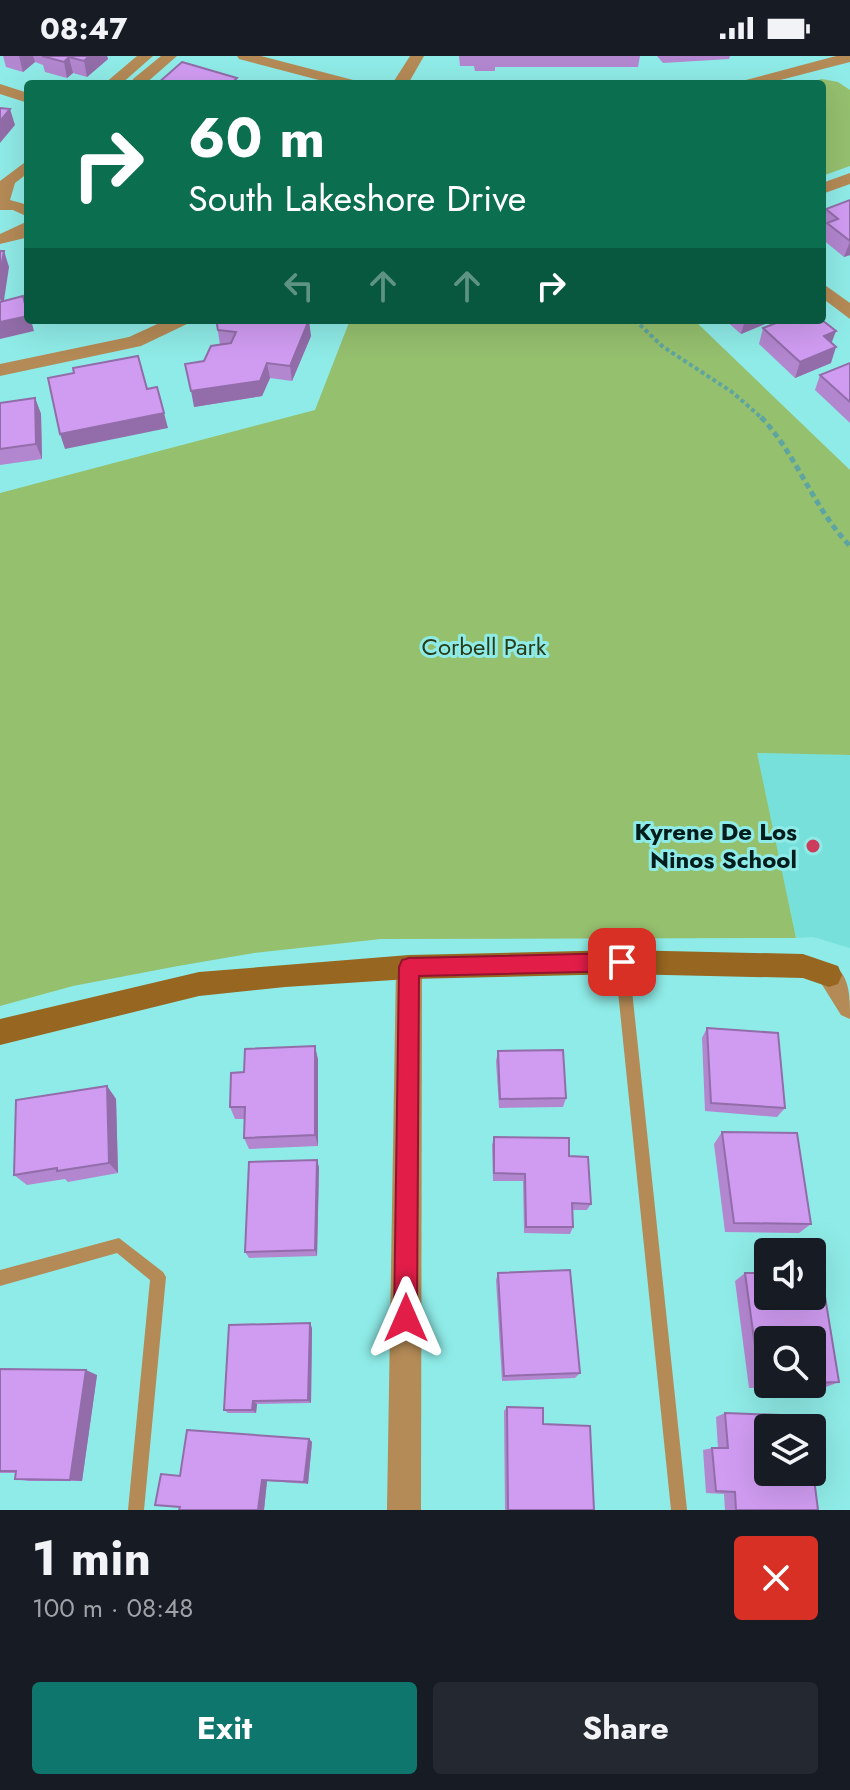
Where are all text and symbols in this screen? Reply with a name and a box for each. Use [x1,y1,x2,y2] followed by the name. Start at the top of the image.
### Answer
[40,7,127,50] text: 08:47
[188,97,325,178] text: 60 m
[56,112,160,216] icon: right
[188,172,526,224] text: South Lakeshore Drive
[277,264,321,308] icon: left
[361,264,405,308] icon: ahead
[445,264,489,308] icon: ahead
[529,264,573,308] icon: right
[422,629,547,664] park label: Corbell Park
[635,814,797,877] place label: Kyrene De Los Ninos School
[804,837,822,855] marker: Kyrene De Los Ninos School
[588,928,656,996] pin
[600,940,644,984] icon: arrive
[754,1238,826,1486] map controls
[754,1238,826,1310] button: sound
[364,1276,448,1360] position arrow
[754,1326,826,1398] button: search
[754,1414,826,1486] button: layers
[32,1524,151,1593] text: 1 min
[734,1536,818,1620] button: close
[32,1589,193,1627] text: 100 m · 08:48
[32,1682,417,1774] button: Exit
[433,1682,818,1774] button: Share

